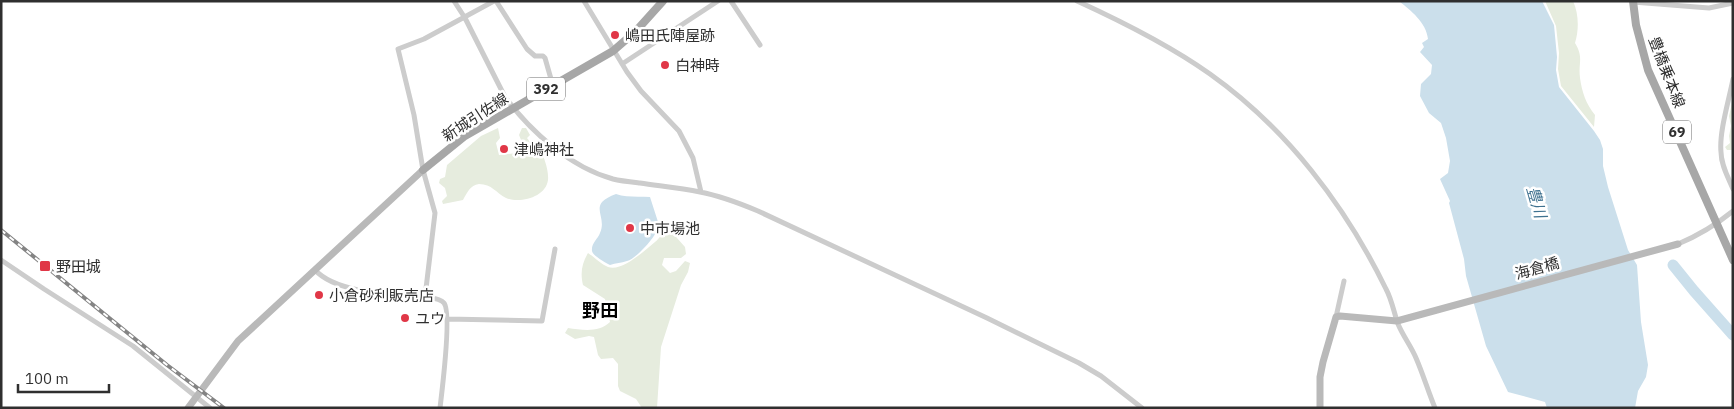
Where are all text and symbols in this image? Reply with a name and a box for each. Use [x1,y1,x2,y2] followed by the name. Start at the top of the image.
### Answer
[625,26,715,45] place label: 嶋田氏陣屋跡
[609,29,621,41] marker: 嶋田氏陣屋跡
[1645,34,1689,110] street label: 豊橋乗本線
[675,56,720,75] place label: 白神時
[659,59,671,71] marker: 白神時
[527,78,565,100] road number: 392
[438,89,512,145] street label: 新城引佐線
[1663,120,1691,144] road number: 69
[514,140,574,159] place label: 津嶋神社
[498,143,510,155] marker: 津嶋神社
[1523,184,1552,222] water label: 豊川
[640,219,700,238] place label: 中市場池
[624,222,636,234] marker: 中市場池
[1513,253,1561,283] street label: 海倉橋
[56,257,101,276] place label: 野田城
[38,259,52,273] marker: 野田城
[329,286,434,305] place label: 小倉砂利販売店
[313,289,325,301] marker: 小倉砂利販売店
[582,299,618,322] district label: 野田
[415,309,445,328] place label: ユウ
[399,312,411,324] marker: ユウ
[18,362,109,394] scale bar
[25,369,69,388] text: 100 m

